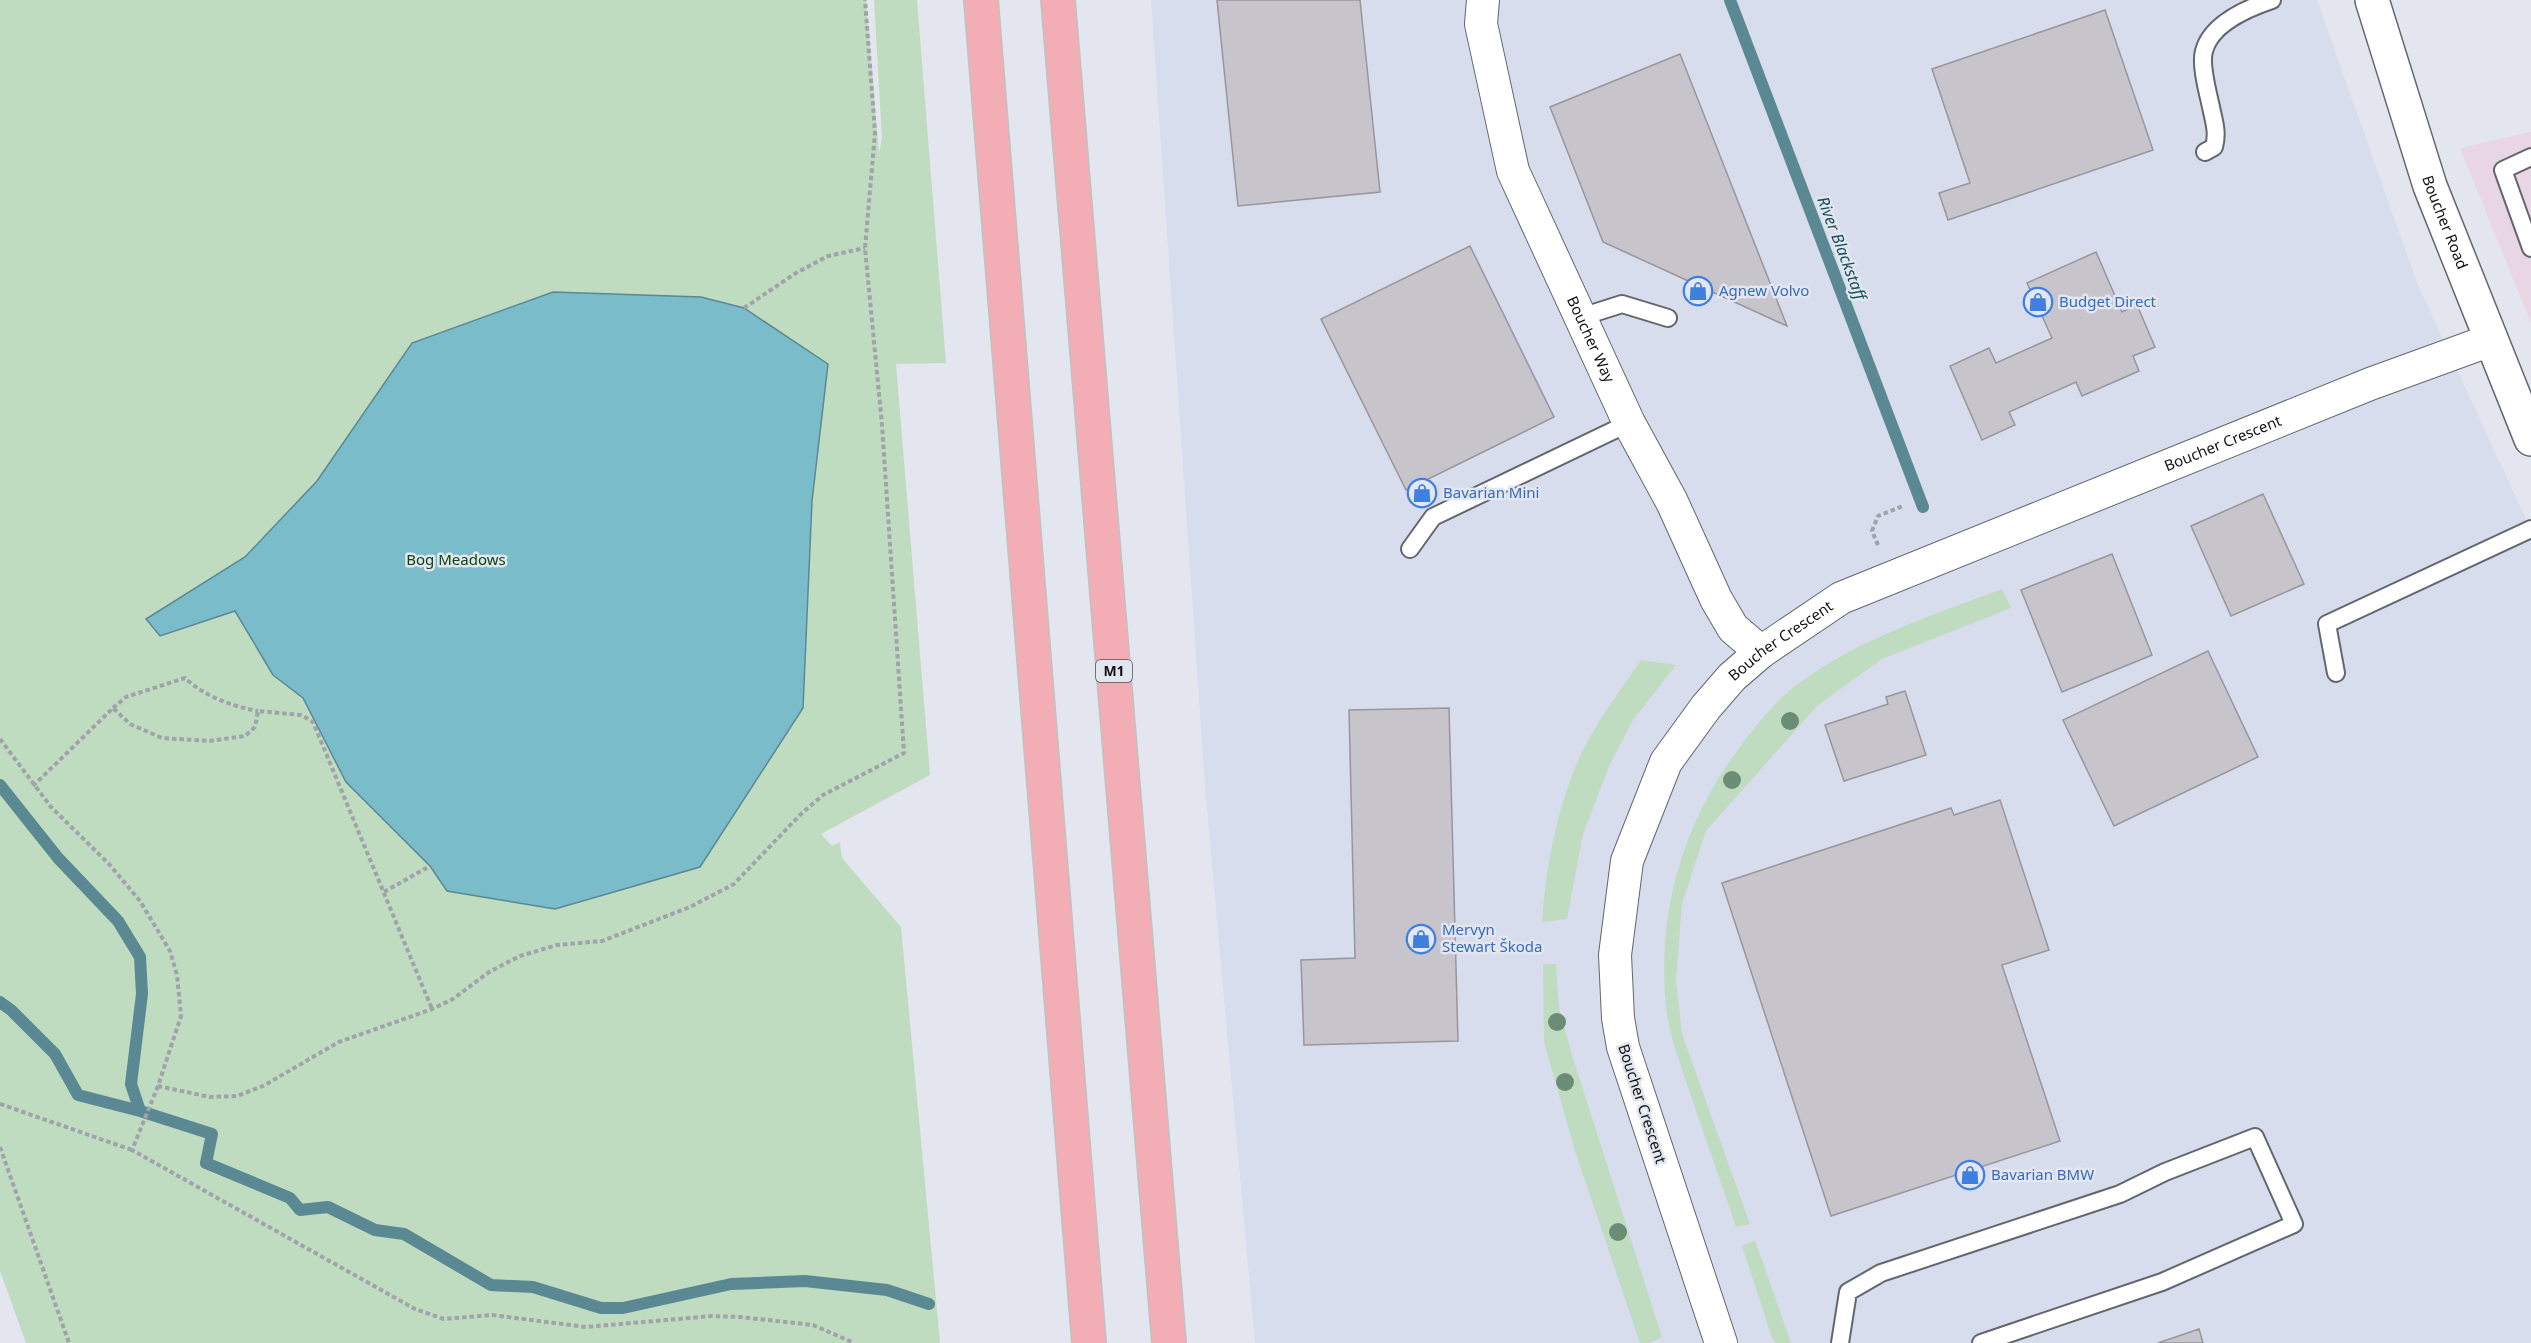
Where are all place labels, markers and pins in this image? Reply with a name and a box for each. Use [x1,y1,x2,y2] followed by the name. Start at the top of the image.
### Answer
[1682,275,1714,307] shop icon: Agnew Volvo
[1719,280,1809,300] place label: Agnew Volvo
[2022,286,2054,318] shop icon: Budget Direct
[2059,291,2157,311] place label: Budget Direct
[1406,477,1438,509] shop icon: Bavarian Mini
[1443,482,1539,502] place label: Bavarian Mini
[1442,919,1543,956] place label: Mervyn Stewart Škoda
[1405,923,1437,955] shop icon: Mervyn Stewart Škoda
[1954,1159,1986,1191] shop icon: Bavarian BMW
[1991,1164,2094,1184] place label: Bavarian BMW

